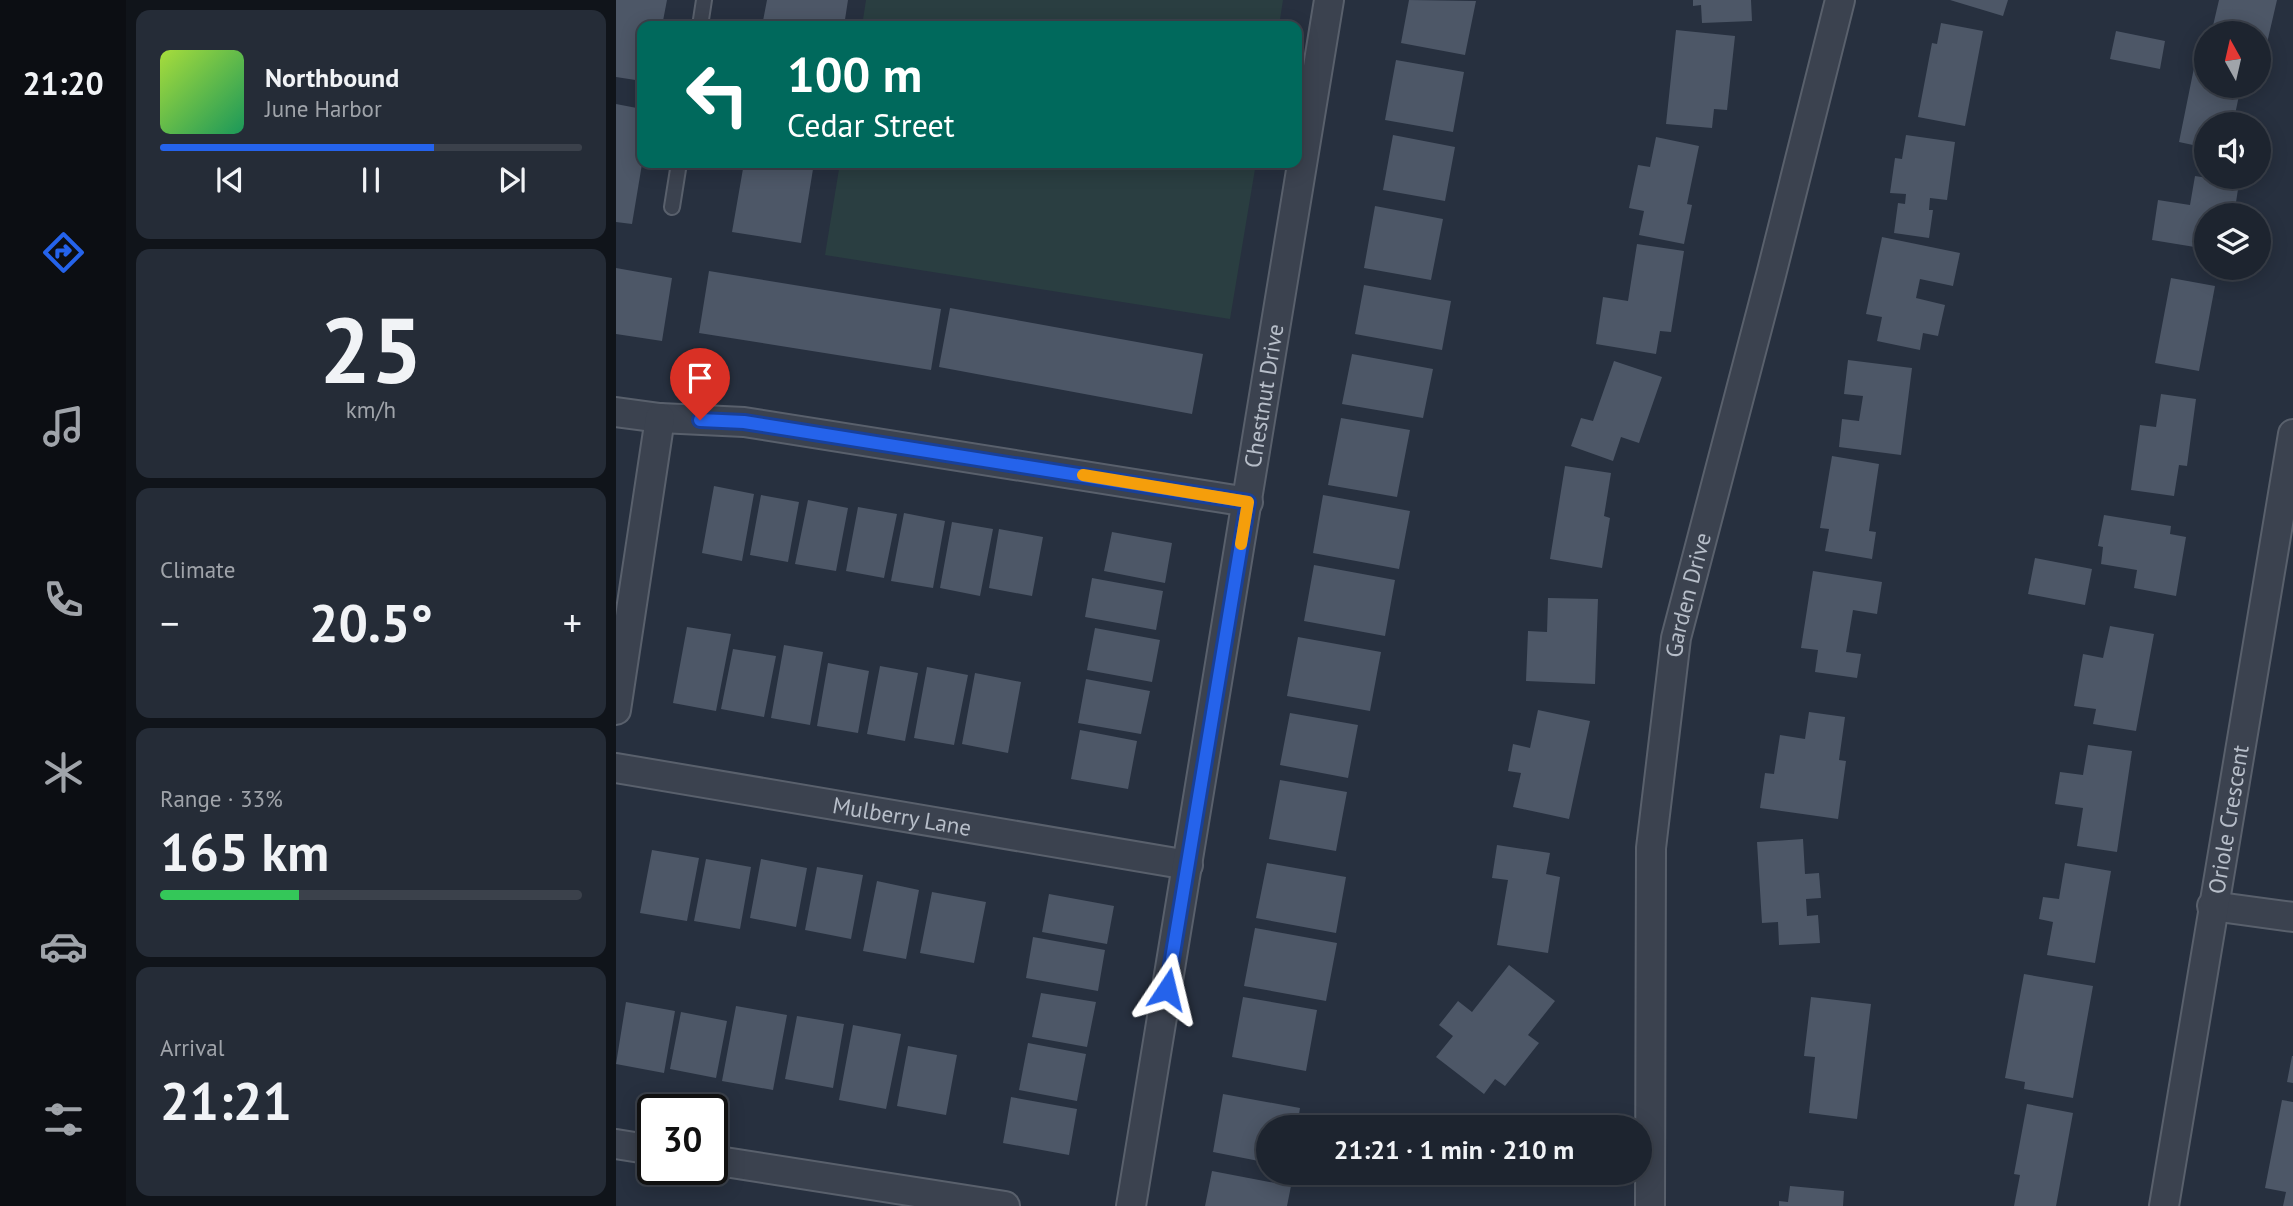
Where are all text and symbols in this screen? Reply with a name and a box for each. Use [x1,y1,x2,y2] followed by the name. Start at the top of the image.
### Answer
[2194,21,2272,98] north arrow
[2194,21,2271,280] map controls
[787,42,922,106] text: 100 m
[672,49,763,140] icon: left
[265,61,399,94] text: Northbound
[22,62,104,104] text: 21:20
[265,94,382,123] text: June Harbor
[787,104,955,146] text: Cedar Street
[2194,112,2271,189] button: sound
[211,161,249,199] icon: previous
[352,161,390,199] icon: pause
[493,161,531,199] icon: next
[2194,203,2271,280] button: layers
[39,228,88,277] icon: directions
[319,290,423,408] text: 25
[1237,322,1290,470] street label: Chestnut Drive
[670,348,730,420] pin
[681,359,719,397] icon: arrive
[346,395,396,424] text: km/h
[39,402,88,451] icon: music
[1659,529,1717,659] street label: Garden Drive
[160,555,235,584] text: Climate
[39,575,88,624] icon: phone
[309,589,433,656] text: 20.5°
[160,598,179,647] text: −
[563,598,582,647] text: +
[2201,742,2255,896] street label: Oriole Crescent
[39,748,88,797] icon: climate
[160,784,283,813] text: Range · 33%
[830,790,974,842] street label: Mulberry Lane
[160,818,329,885] text: 165 km
[39,922,88,971] icon: car
[1130,952,1204,1026] position arrow
[160,1033,224,1062] text: Arrival
[160,1067,292,1134] text: 21:21
[637,1094,728,1185] speed limit sign: 30
[39,1095,88,1144] icon: filters
[1334,1133,1574,1166] text: 21:21 · 1 min · 210 m

